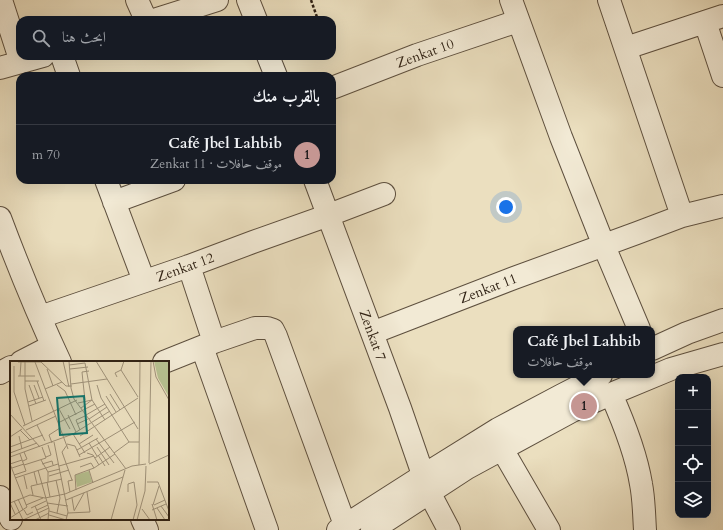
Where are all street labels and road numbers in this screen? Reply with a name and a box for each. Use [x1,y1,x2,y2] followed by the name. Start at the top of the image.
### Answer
[394,34,457,73] street label: Zenkat 10
[154,248,217,287] street label: Zenkat 12
[457,269,520,308] street label: Zenkat 11
[355,307,391,363] street label: Zenkat 7

